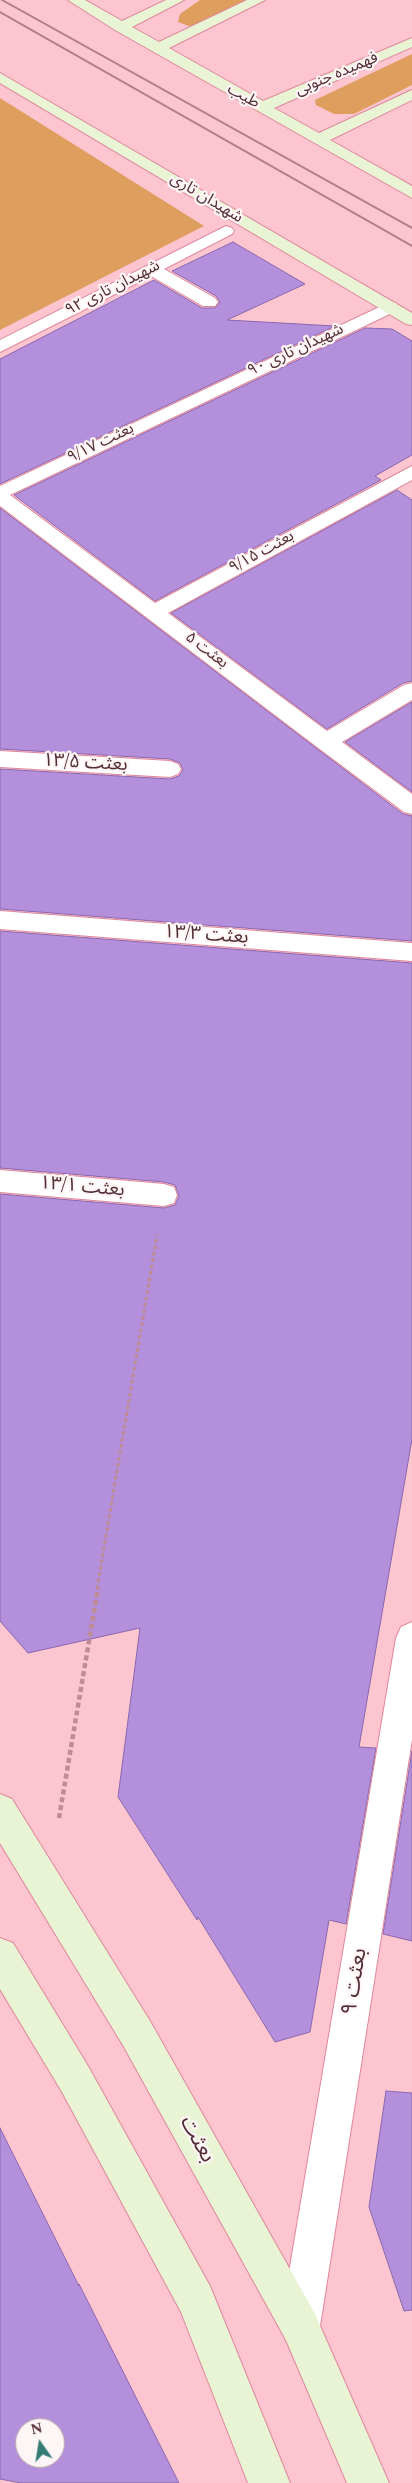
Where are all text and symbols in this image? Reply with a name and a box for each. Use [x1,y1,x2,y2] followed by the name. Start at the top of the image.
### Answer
[293,49,381,101] street label: فهمیده جنوبی
[223,80,263,114] street label: طیب
[166,170,246,228] street label: شهیدان تاری
[62,257,164,321] street label: شهیدان تاری ۹۲
[245,320,347,382] street label: شهیدان تاری ۹۰
[65,420,137,468] street label: بعثت ۹/۱۷
[226,527,298,579] street label: بعثت ۹/۱۵
[181,629,231,673] street label: بعثت ۵
[42,750,128,778] street label: بعثت ۱۳/۵
[163,922,249,950] street label: بعثت ۱۳/۳
[39,1173,125,1203] street label: بعثت ۱۳/۱
[338,1946,374,2018] street label: بعثت ۹
[172,2112,220,2168] street label: بعثت
[29,2417,45,2440] text: N
[15,2418,65,2468] north arrow

